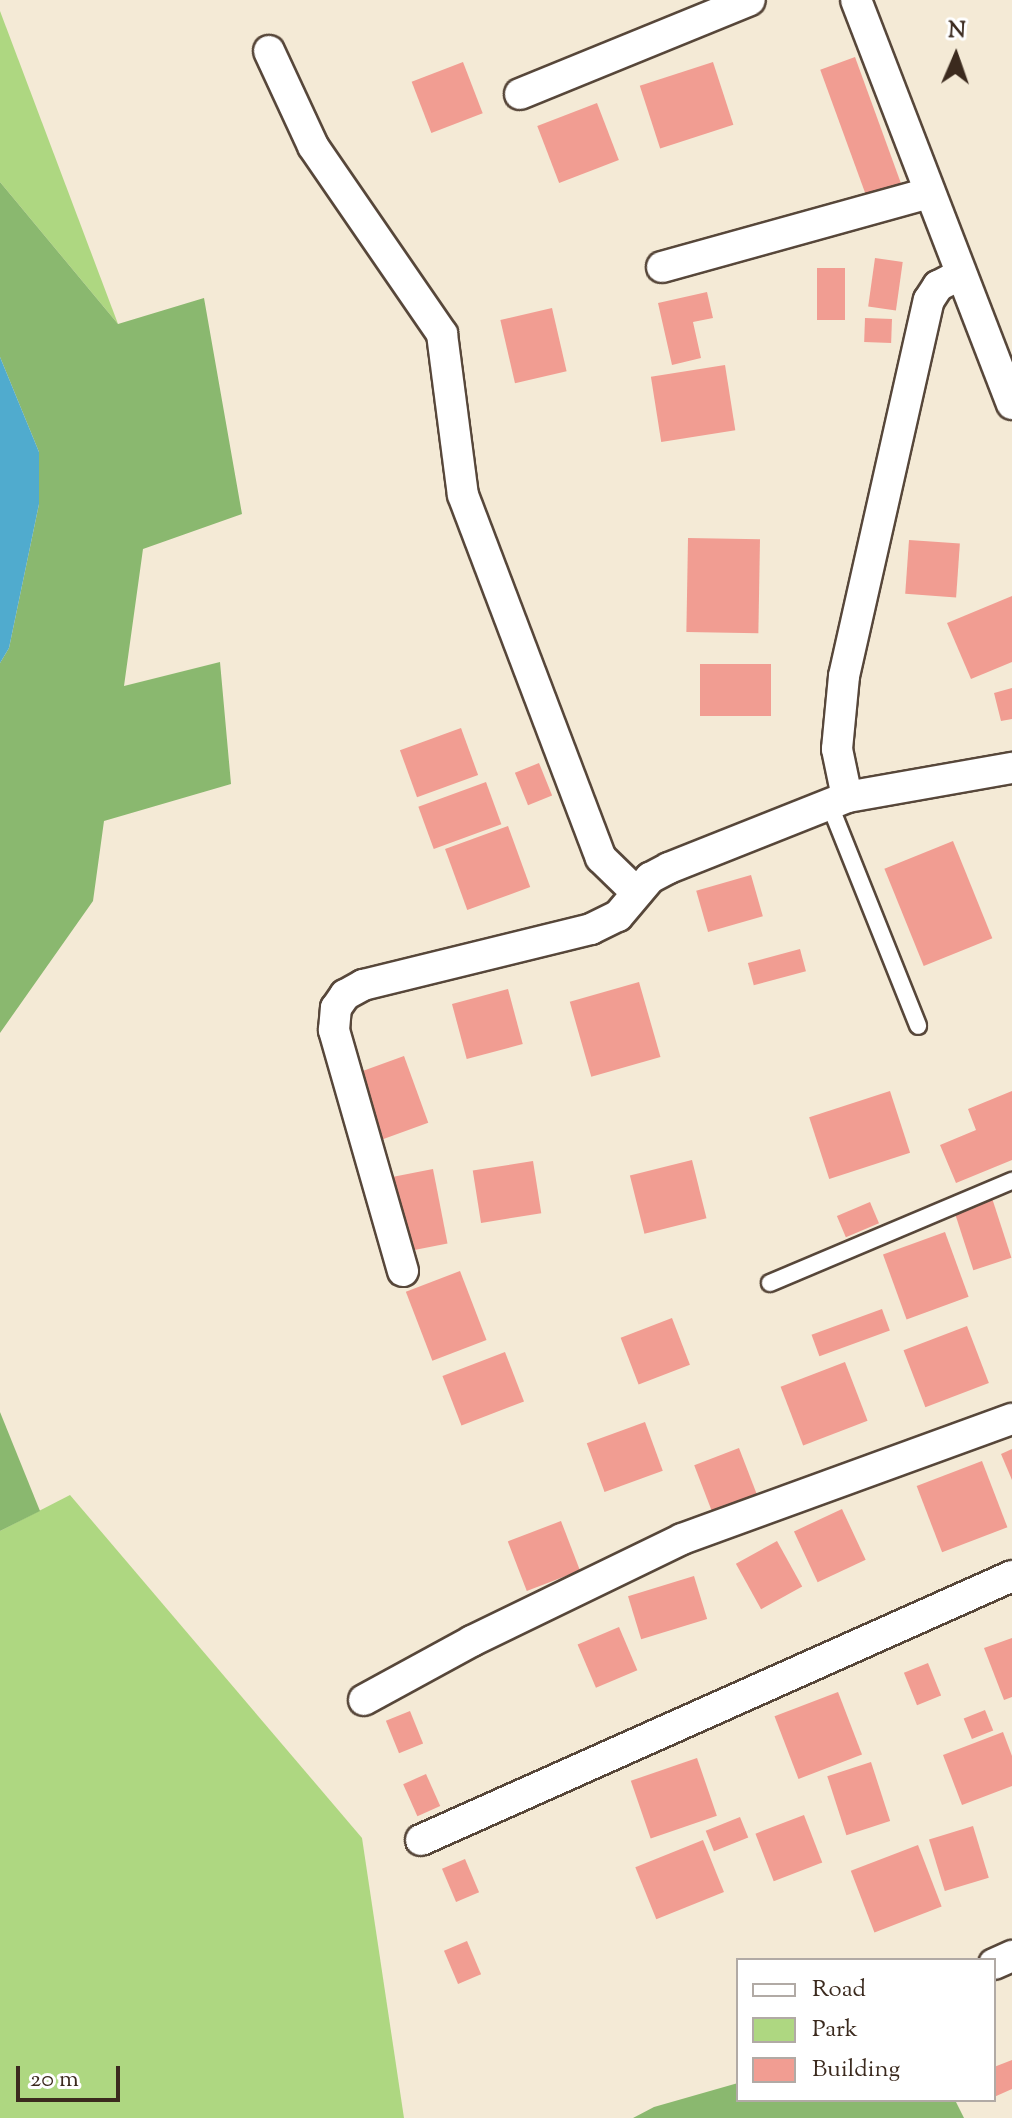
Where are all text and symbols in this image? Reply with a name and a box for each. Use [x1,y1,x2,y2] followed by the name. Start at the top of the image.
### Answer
[916,16,996,96] north arrow
[948,16,966,48] text: N
[736,1958,996,2102] legend
[812,1973,866,2007] text: Road
[812,2013,858,2047] text: Park
[20,2050,124,2100] scale bar
[812,2053,900,2087] text: Building
[30,2063,79,2097] text: 20 m

